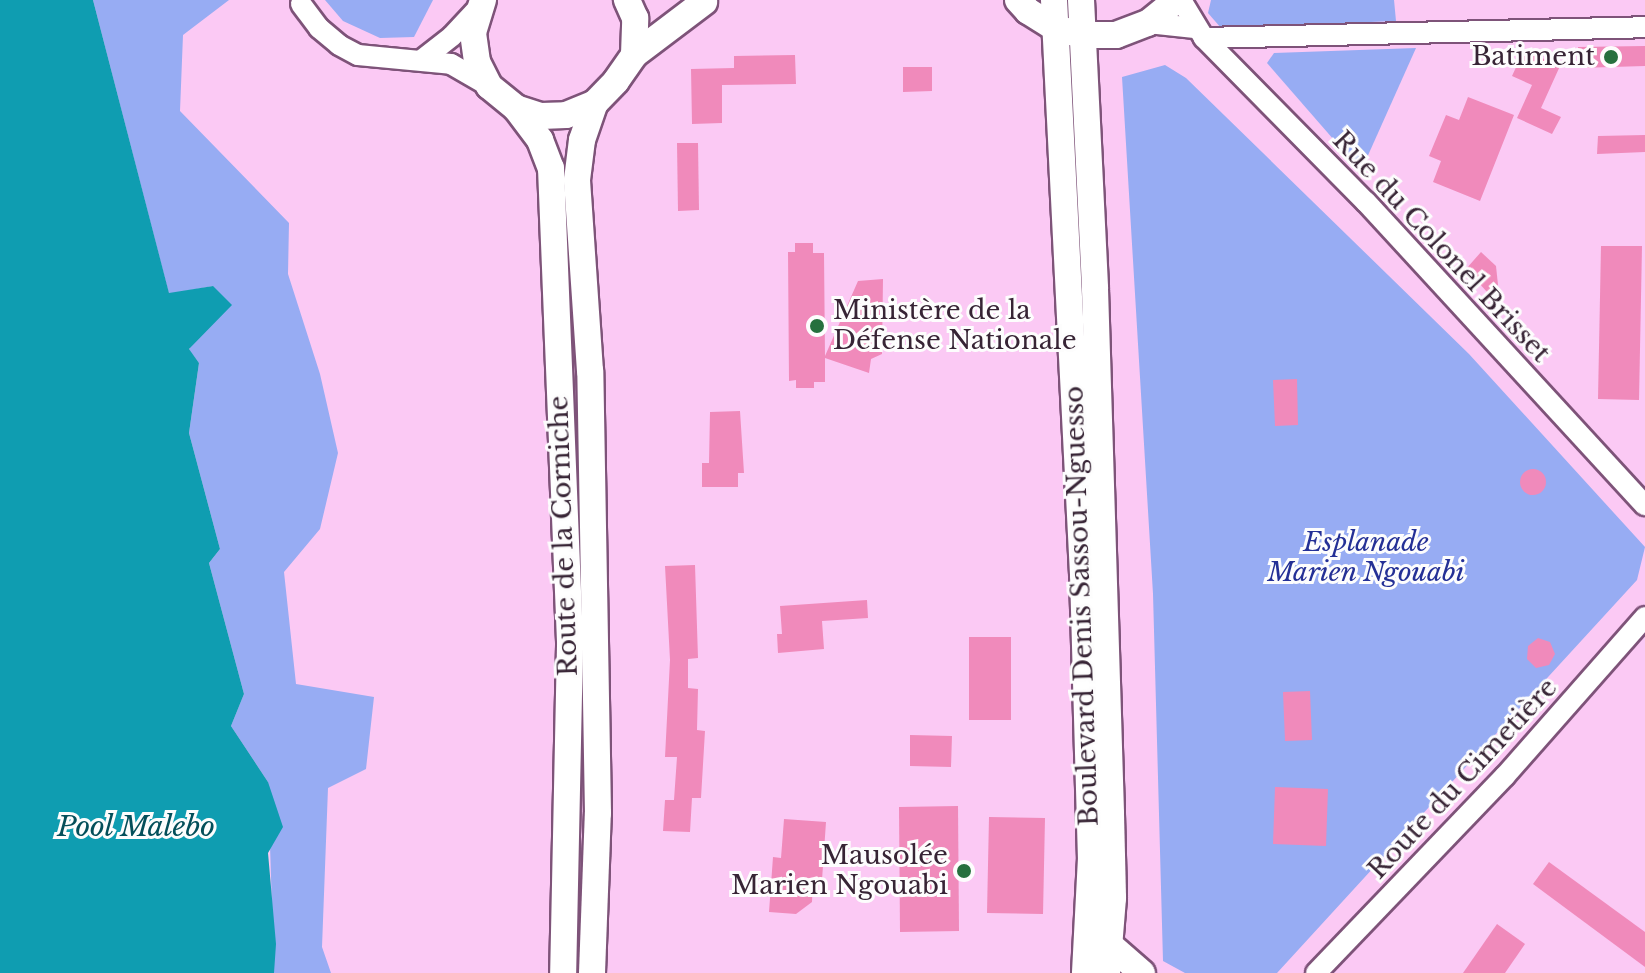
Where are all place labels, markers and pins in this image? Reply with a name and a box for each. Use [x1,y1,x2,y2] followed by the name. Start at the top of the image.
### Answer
[1471,41,1595,73] place label: Batiment
[1602,48,1620,66] marker: Batiment
[833,295,1077,356] place label: Ministère de la Défense Nationale
[808,317,826,335] marker: Ministère de la Défense Nationale
[731,840,948,902] place label: Mausolée Marien Ngouabi
[955,862,973,880] marker: Mausolée Marien Ngouabi

